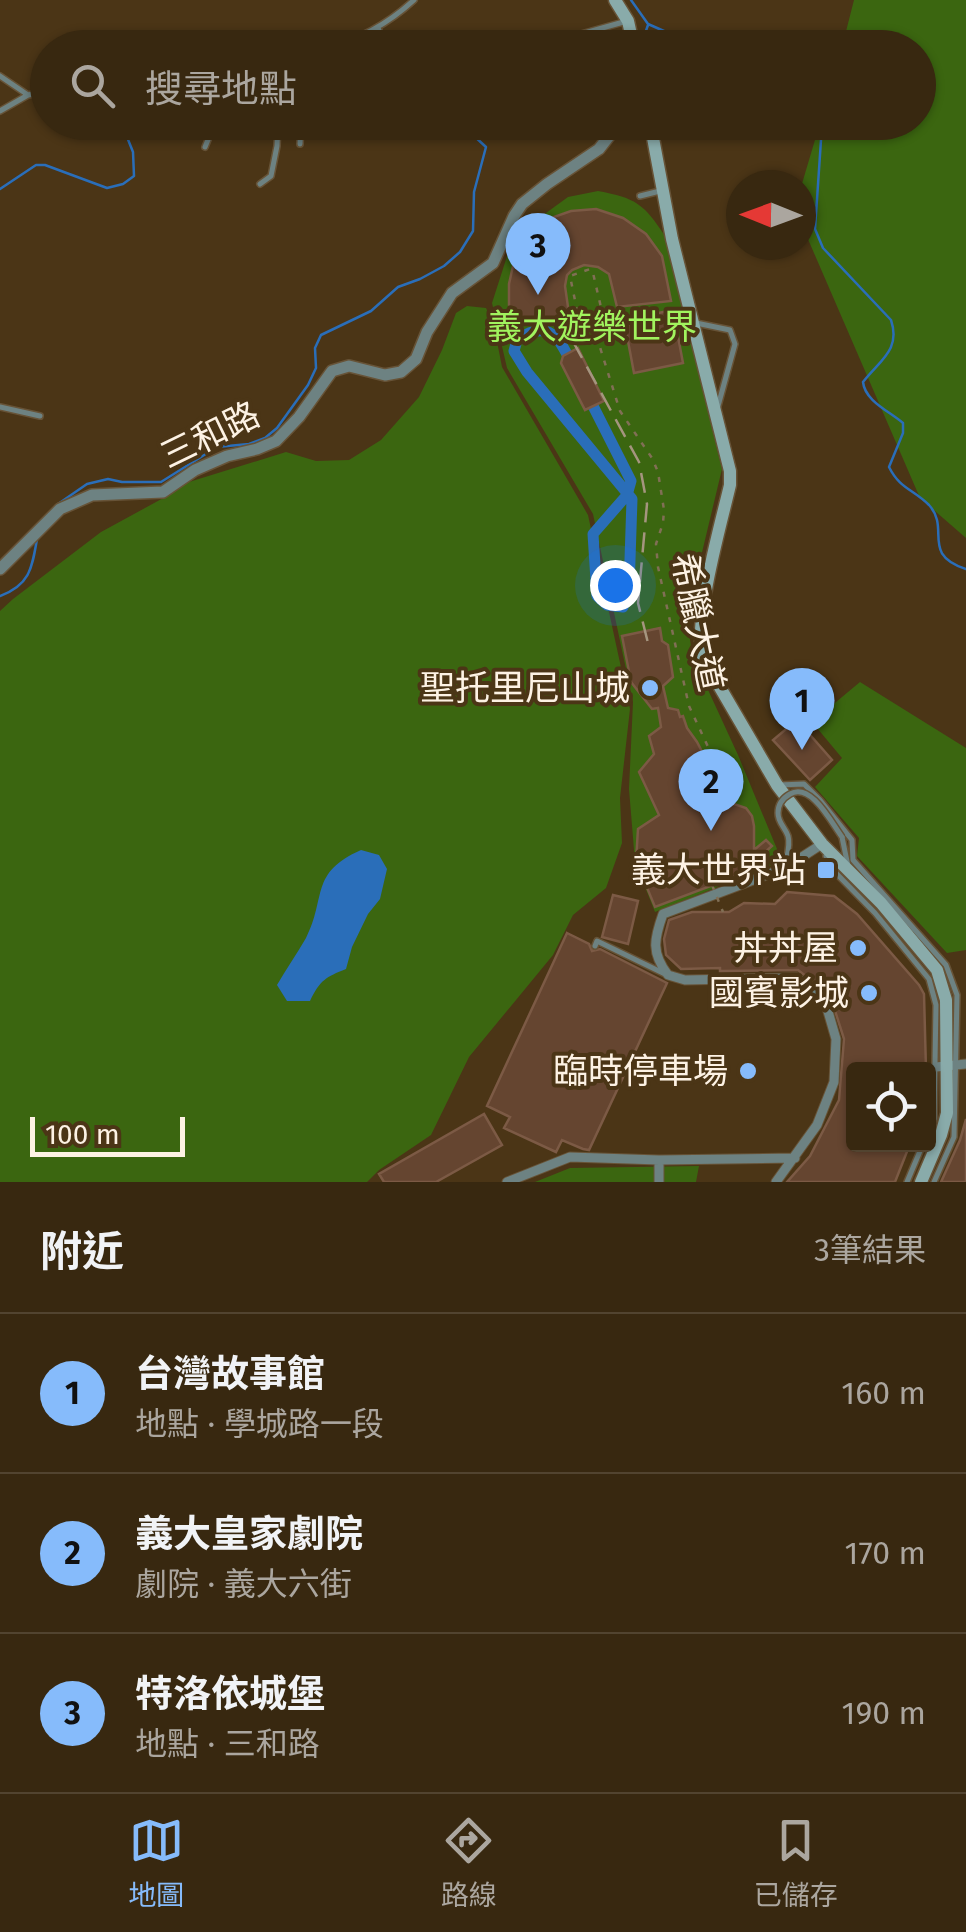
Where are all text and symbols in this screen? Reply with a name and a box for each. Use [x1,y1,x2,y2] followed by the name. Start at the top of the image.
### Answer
[30,30,936,140] search box
[65,58,120,113] icon: search
[145,66,297,112] text: 搜尋地點
[726,170,816,260] north arrow
[506,212,570,295] pin: 3
[487,306,697,348] park label: 義大遊樂世界
[154,393,266,477] street label: 三和路
[663,549,733,695] street label: 希臘大道
[590,560,641,611] your location
[420,667,630,709] place label: 聖托里尼山城
[770,668,834,750] pin: 1
[639,677,661,699] marker: 聖托里尼山城
[678,748,744,831] pin: 2
[631,849,806,891] place label: 義大世界站
[815,859,837,881] marker: 義大世界站
[733,927,838,969] place label: 丼丼屋
[847,937,869,959] marker: 丼丼屋
[709,972,849,1014] place label: 國賓影城
[858,982,880,1004] marker: 國賓影城
[553,1050,728,1092] place label: 臨時停車場
[737,1060,759,1082] marker: 臨時停車場
[846,1062,936,1152] map controls
[846,1062,936,1152] button: locate
[30,1112,185,1156] scale bar
[45,1118,120,1151] text: 100 m
[40,1227,124,1277] text: 附近
[814,1231,926,1269] text: 3筆結果
[135,1351,325,1397] text: 台灣故事館
[65,1374,80,1412] text: 1
[841,1374,926,1412] text: 160 m
[135,1405,384,1443] text: 地點 · 學城路一段
[135,1511,363,1557] text: 義大皇家劇院
[64,1534,81,1572] text: 2
[845,1534,926,1572] text: 170 m
[135,1565,352,1603] text: 劇院 · 義大六街
[135,1671,325,1717] text: 特洛依城堡
[64,1694,81,1732] text: 3
[842,1694,926,1732] text: 190 m
[135,1725,320,1763] text: 地點 · 三和路
[128,1813,184,1913] tab: 地圖
[441,1813,497,1913] tab: 路線
[754,1813,838,1913] tab: 已儲存

